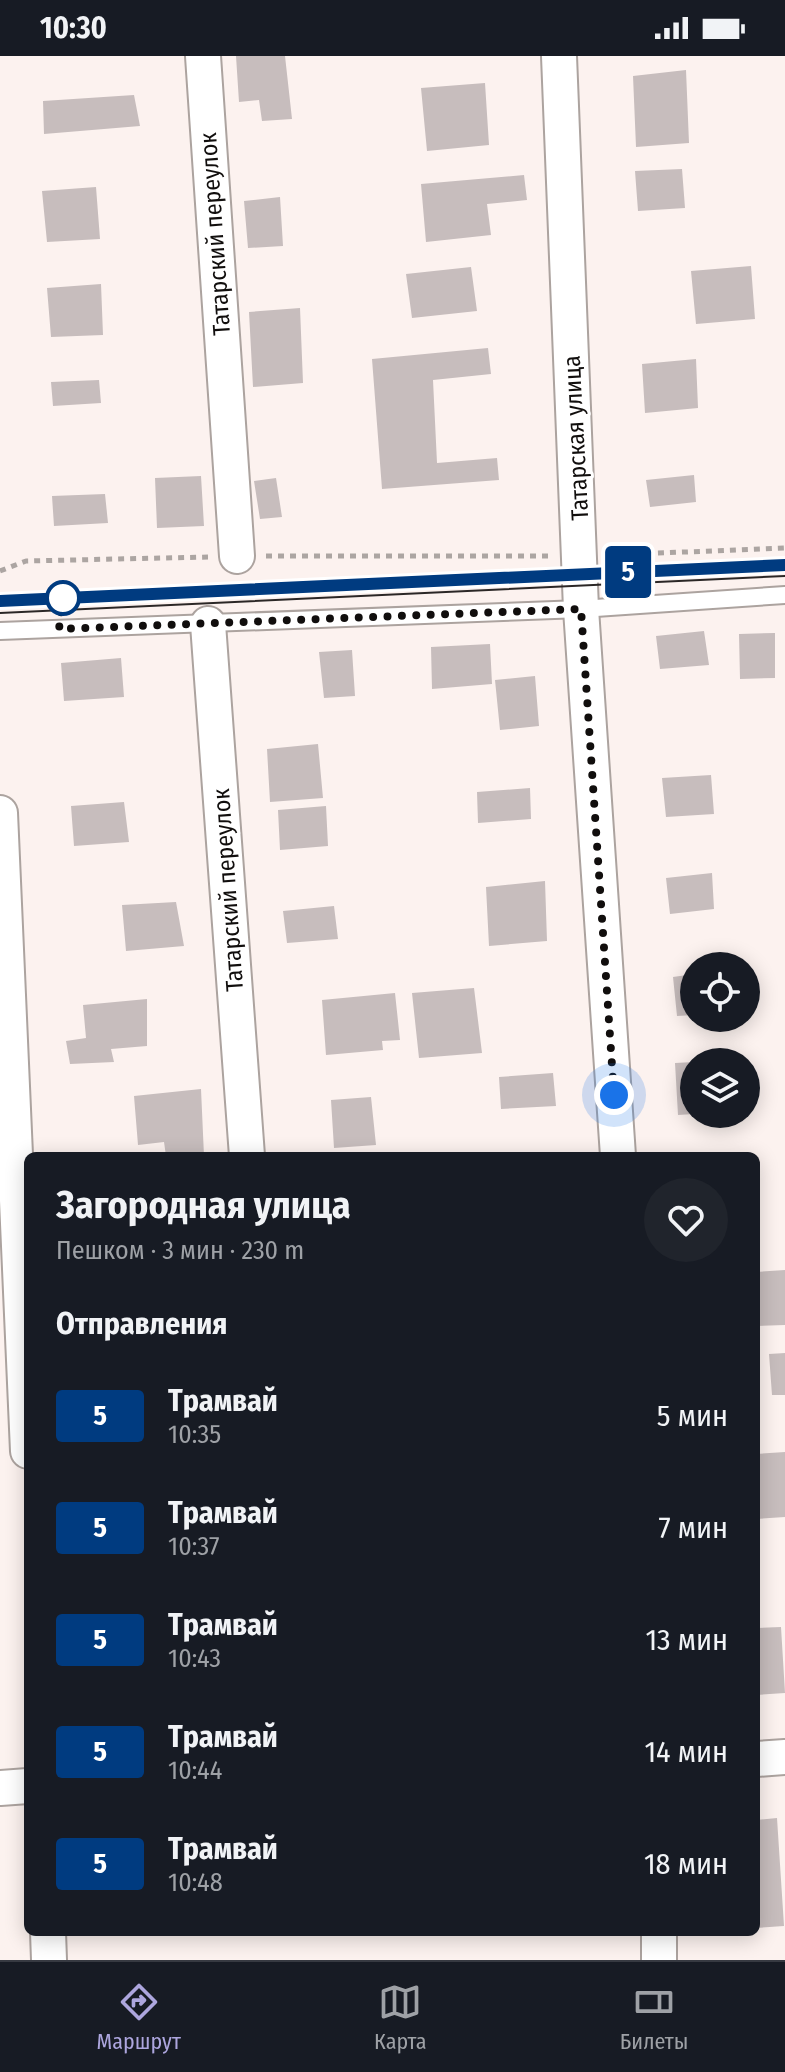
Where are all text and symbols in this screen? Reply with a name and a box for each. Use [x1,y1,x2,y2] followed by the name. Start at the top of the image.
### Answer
[40,10,107,46] text: 10:30
[194,131,236,336] street label: Татарский переулок
[558,355,594,521] street label: Татарская улица
[602,546,654,598] line badge: 5
[621,555,635,588] text: 5
[46,581,80,615] unlabelled marker
[207,787,249,992] street label: Татарский переулок
[680,952,760,1128] map controls
[680,952,760,1032] button: locate
[680,1048,760,1128] button: layers
[594,1075,634,1115] your location
[644,1178,728,1262] button: heart
[56,1182,351,1228] text: Загородная улица
[56,1235,304,1266] text: Пешком · 3 мин · 230 m
[56,1306,227,1342] text: Отправления
[168,1383,278,1419] text: Трамвай
[657,1398,728,1434] text: 5 мин
[93,1399,107,1432] text: 5
[168,1419,221,1450] text: 10:35
[168,1495,278,1531] text: Трамвай
[658,1510,728,1546] text: 7 мин
[93,1511,107,1544] text: 5
[168,1531,220,1562] text: 10:37
[168,1607,278,1643] text: Трамвай
[645,1622,728,1658] text: 13 мин
[93,1623,107,1656] text: 5
[168,1643,221,1674] text: 10:43
[168,1719,278,1755] text: Трамвай
[644,1734,728,1770] text: 14 мин
[93,1735,107,1768] text: 5
[168,1755,222,1786] text: 10:44
[168,1831,278,1867] text: Трамвай
[644,1846,728,1882] text: 18 мин
[93,1847,107,1880] text: 5
[168,1867,223,1898] text: 10:48
[97,1980,181,2055] tab: Маршрут
[374,1980,427,2055] tab: Карта
[620,1980,688,2055] tab: Билеты

